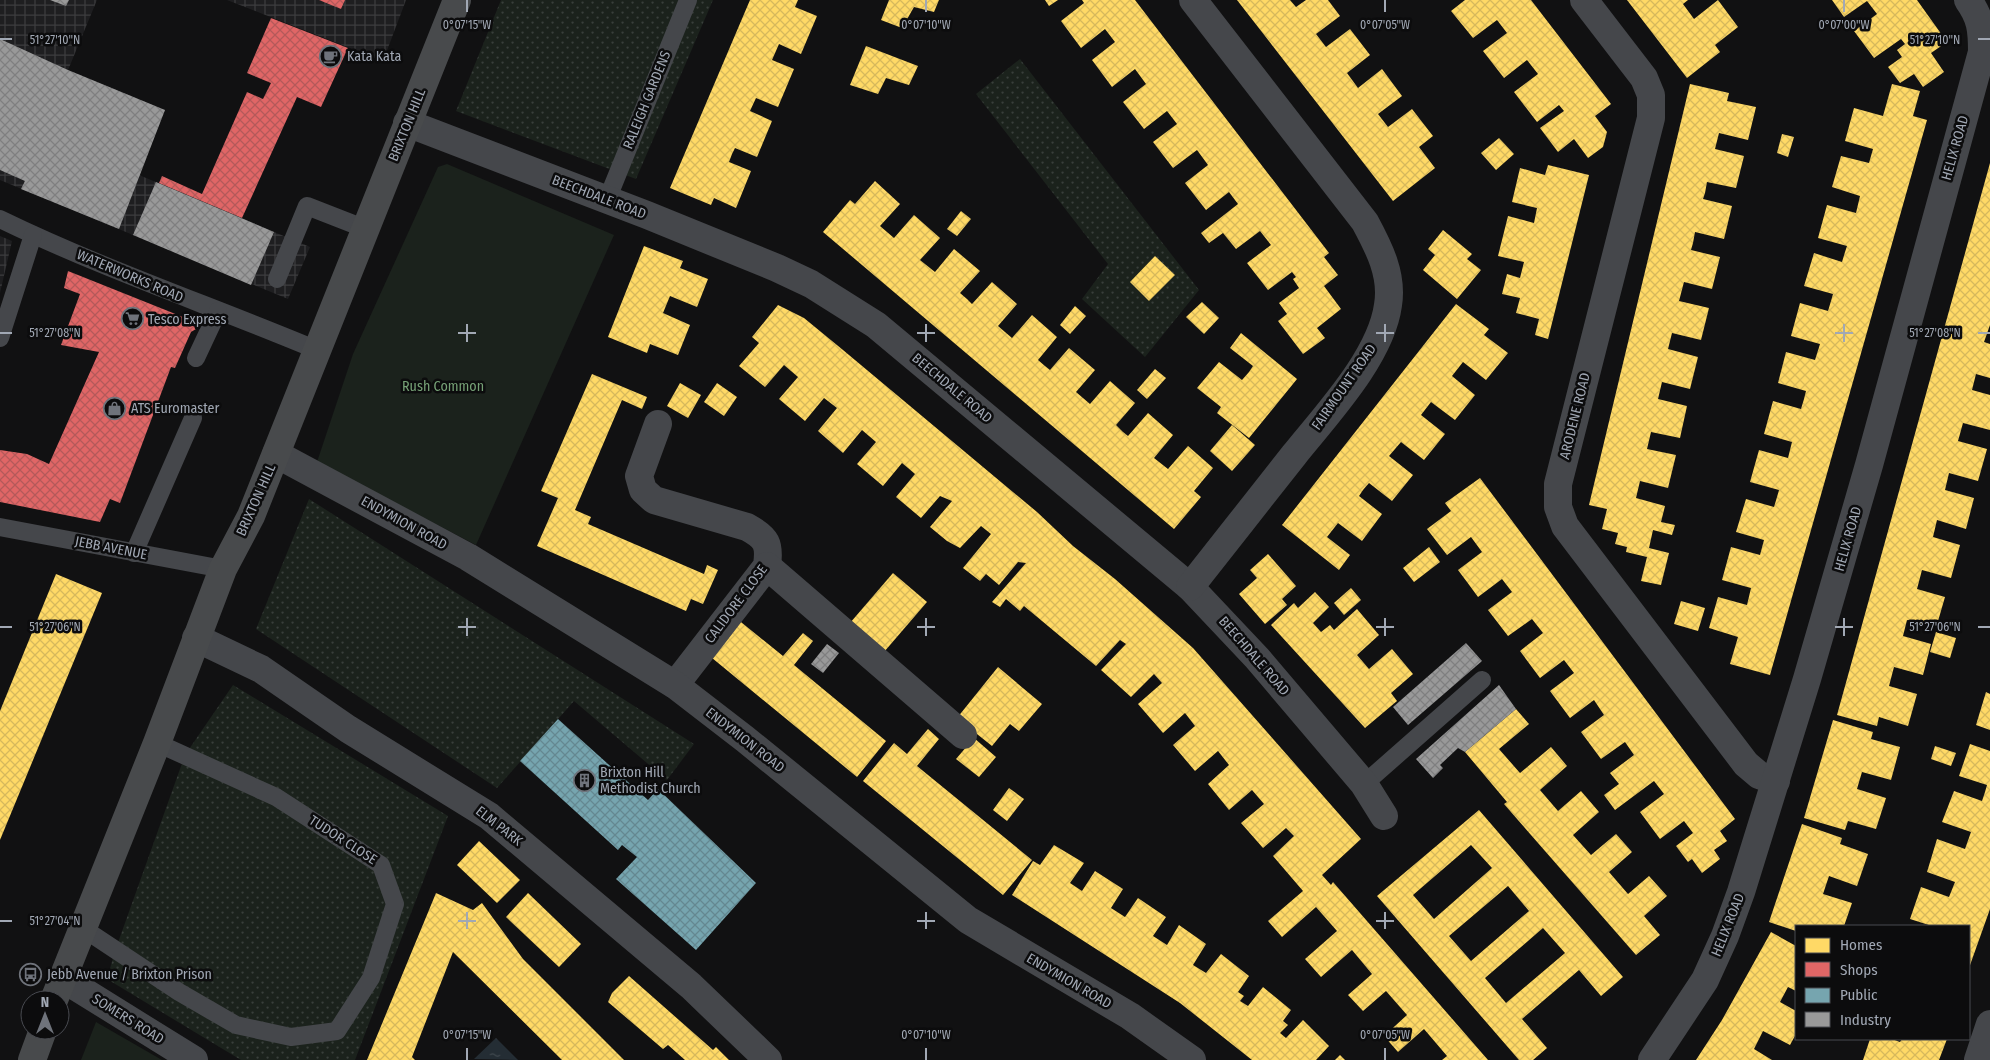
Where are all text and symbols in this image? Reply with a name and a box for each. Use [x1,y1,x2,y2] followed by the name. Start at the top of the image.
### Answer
[443,18,491,32] text: 0°07'15"W
[901,18,951,32] text: 0°07'10"W
[1360,18,1410,32] text: 0°07'05"W
[1818,18,1870,32] text: 0°07'00"W
[30,33,80,47] text: 51°27'10"N
[1910,33,1960,47] text: 51°27'10"N
[319,44,343,68] cafe icon: Kata Kata
[347,48,401,65] place label: Kata Kata
[620,48,674,152] street label: RALEIGH GARDENS
[385,86,429,164] street label: BRIXTON HILL
[1938,114,1972,182] street label: HELIX ROAD
[550,171,648,223] street label: BEECHDALE ROAD
[74,246,186,306] street label: WATERWORKS ROAD
[120,307,144,331] supermarket icon: Tesco Express
[148,311,226,328] place label: Tesco Express
[29,326,81,340] text: 51°27'08"N
[1909,326,1961,340] text: 51°27'08"N
[1308,341,1380,433] street label: FAIRMOUNT ROAD
[909,350,995,426] street label: BEECHDALE ROAD
[1556,371,1594,461] street label: ARODENE ROAD
[402,378,484,395] park label: Rush Common
[103,396,127,420] shop icon: ATS Euromaster
[131,400,219,417] place label: ATS Euromaster
[233,461,279,539] street label: BRIXTON HILL
[358,492,450,554] street label: ENDYMION ROAD
[1831,505,1865,573] street label: HELIX ROAD
[73,533,149,563] street label: JEBB AVENUE
[701,561,771,647] street label: CALIDORE CLOSE
[1215,613,1293,699] street label: BEECHDALE ROAD
[29,620,81,634] text: 51°27'06"N
[1909,620,1961,634] text: 51°27'06"N
[702,704,788,776] street label: ENDYMION ROAD
[600,764,701,797] place label: Brixton Hill Methodist Church
[572,768,596,792] building icon: Brixton Hill Methodist Church
[472,802,526,850] street label: ELM PARK
[306,812,381,868] street label: TUDOR CLOSE
[1708,891,1748,959] street label: HELIX ROAD
[30,914,81,928] text: 51°27'04"N
[1795,925,1970,1040] legend
[1840,936,1882,954] text: Homes
[1023,950,1115,1012] street label: ENDYMION ROAD
[1840,961,1878,979] text: Shops
[19,962,43,986] bus stop icon: Jebb Avenue / Brixton Prison
[47,966,212,983] place label: Jebb Avenue / Brixton Prison
[1840,986,1878,1004] text: Public
[20,990,70,1040] north arrow
[89,990,167,1048] street label: SOMERS ROAD
[41,994,49,1011] text: N
[1840,1011,1891,1029] text: Industry
[443,1028,491,1042] text: 0°07'15"W
[901,1028,951,1042] text: 0°07'10"W
[1360,1028,1410,1042] text: 0°07'05"W

